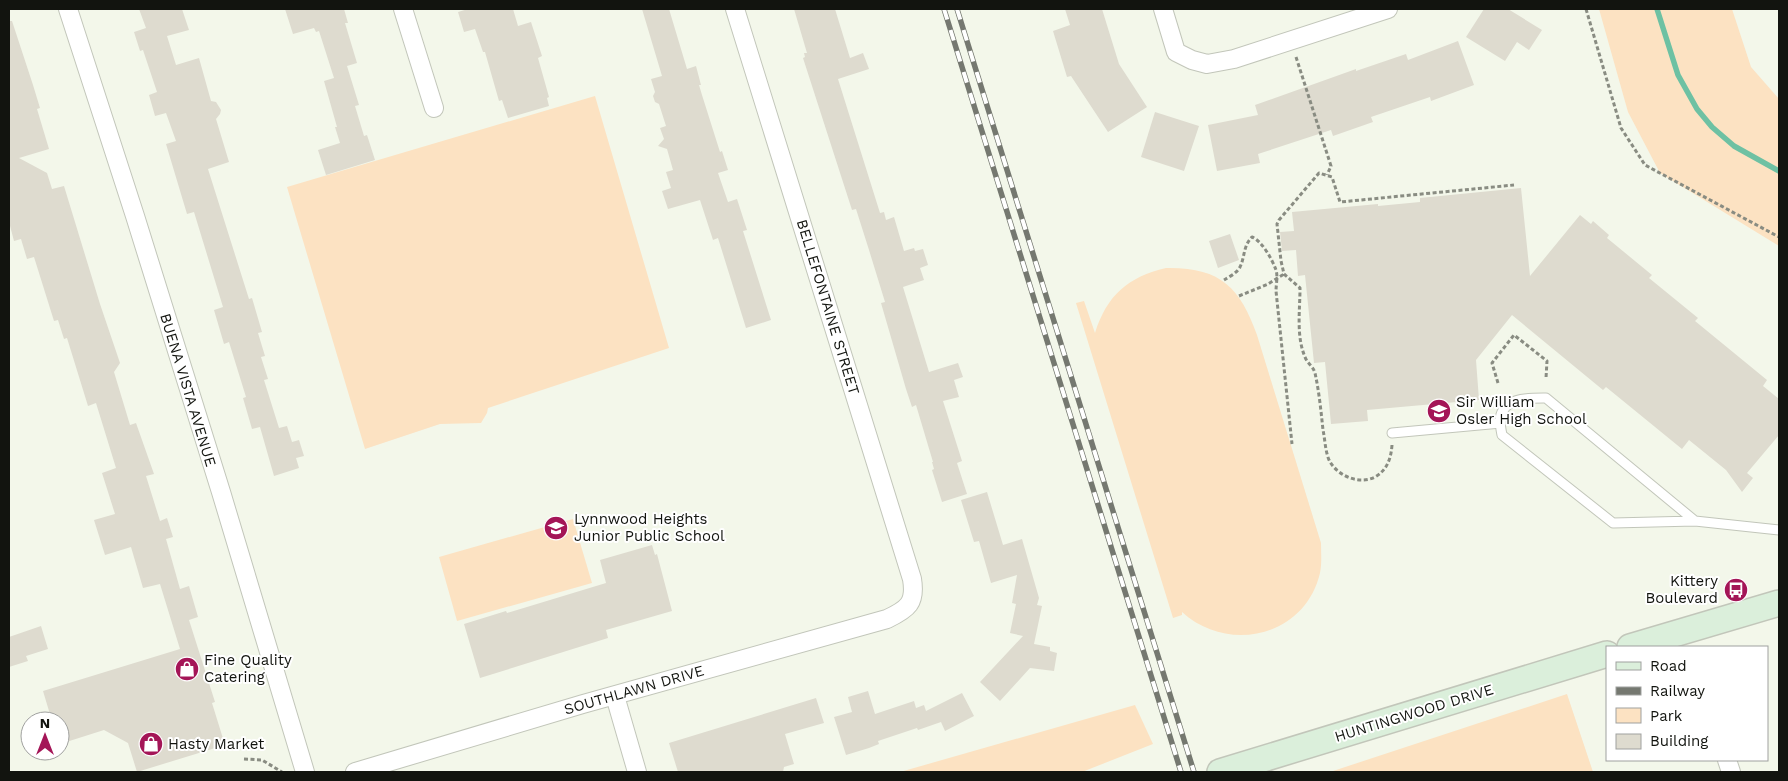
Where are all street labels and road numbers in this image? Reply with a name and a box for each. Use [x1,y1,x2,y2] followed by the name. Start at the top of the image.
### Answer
[793,217,863,397] street label: BELLEFONTAINE STREET
[156,311,220,469] street label: BUENA VISTA AVENUE
[562,661,706,719] street label: SOUTHLAWN DRIVE
[1332,680,1496,746] street label: HUNTINGWOOD DRIVE

